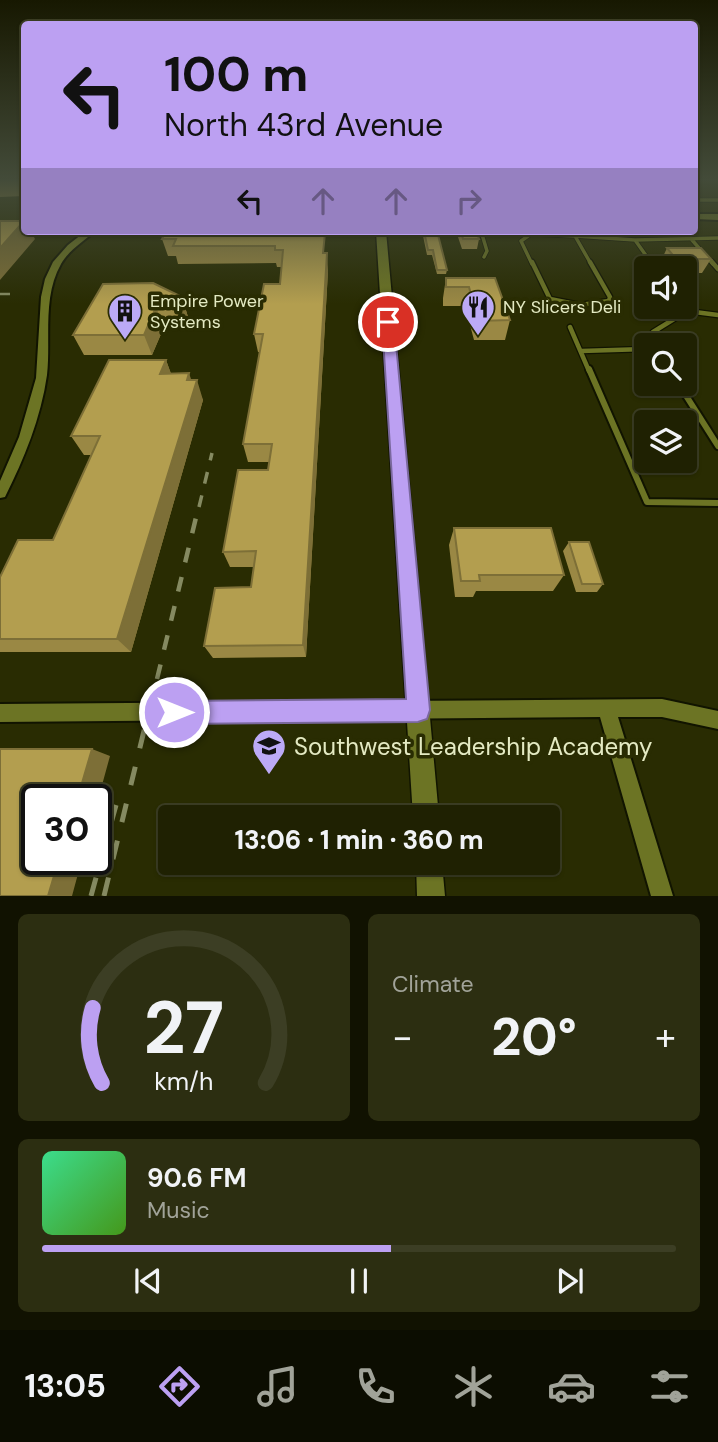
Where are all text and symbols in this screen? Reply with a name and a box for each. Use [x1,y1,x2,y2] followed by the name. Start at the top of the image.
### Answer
[164,42,308,106] text: 100 m
[49,49,140,140] icon: left
[164,104,443,146] text: North 43rd Avenue
[231,182,269,220] icon: left
[304,182,342,220] icon: ahead
[377,182,415,220] icon: ahead
[450,182,488,220] icon: right
[634,256,697,473] map controls
[634,256,697,319] button: sound
[459,288,497,337] restaurant icon: NY Slicers Deli
[150,289,264,334] place label: Empire Power Systems
[106,292,144,341] building icon: Empire Power Systems
[358,292,418,352] pin
[503,295,621,319] place label: NY Slicers Deli
[369,303,407,341] icon: arrive
[634,333,697,396] button: search
[634,410,697,473] button: layers
[137,675,211,749] position arrow
[250,727,288,776] school or university icon: Southwest Leadership Academy
[294,731,652,762] place label: Southwest Leadership Academy
[21,784,112,875] speed limit sign: 30
[234,823,484,857] text: 13:06 · 1 min · 360 m
[392,969,474,999] text: Climate
[144,982,224,1077] text: 27
[491,1003,577,1071] text: 20°
[392,1012,413,1062] text: −
[655,1012,676,1062] text: +
[154,1065,214,1098] text: km/h
[147,1161,247,1195] text: 90.6 FM
[147,1195,210,1225] text: Music
[129,1262,167,1300] icon: previous
[340,1262,378,1300] icon: pause
[551,1262,589,1300] icon: next
[155,1362,204,1411] icon: directions
[253,1362,302,1411] icon: music
[351,1362,400,1411] icon: phone
[449,1362,498,1411] icon: climate
[547,1362,596,1411] icon: car
[645,1362,694,1411] icon: filters
[24,1365,106,1407] text: 13:05

